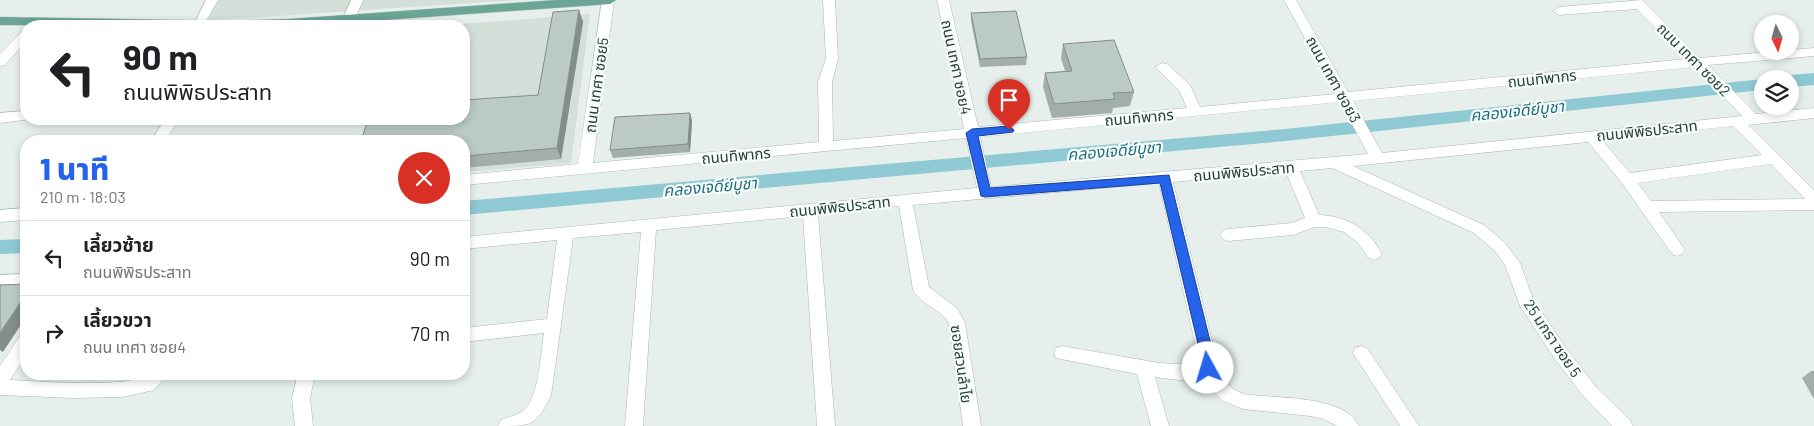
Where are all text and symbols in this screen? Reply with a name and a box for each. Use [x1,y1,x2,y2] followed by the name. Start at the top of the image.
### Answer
[1754,15,1799,60] north arrow
[1754,15,1799,115] map controls
[938,18,976,116] street label: ถนน เทศา ซอย4
[1654,19,1734,99] street label: ถนน เทศา ซอย2
[1303,33,1365,125] street label: ถนน เทศา ซอย3
[123,35,198,77] text: 90 m
[580,36,612,134] street label: ถนน เทศา ซอย5
[40,40,105,105] icon: left
[1507,65,1577,91] street label: ถนนทิพากร
[1754,70,1799,115] button: layers
[123,78,272,104] text: ถนนพิพิธประสาท
[988,79,1030,130] pin
[995,86,1023,114] icon: arrive
[1469,95,1566,126] water label: คลองเจดีย์บูชา
[1104,105,1174,129] street label: ถนนทิพากร
[1595,116,1699,144] street label: ถนนพิพิธประสาท
[1066,136,1163,166] water label: คลองเจดีย์บูชา
[701,143,771,167] street label: ถนนทิพากร
[40,150,109,186] text: 1 นาที
[398,152,450,204] button: close
[1193,158,1295,184] street label: ถนนพิพิธประสาท
[662,172,759,202] water label: คลองเจดีย์บูชา
[40,187,126,206] text: 210 m · 18:03
[788,192,892,220] street label: ถนนพิพิธประสาท
[83,233,154,256] text: เลี้ยวซ้าย
[40,244,68,272] icon: left
[410,247,450,270] text: 90 m
[83,262,191,281] text: ถนนพิพิธประสาท
[1520,296,1586,380] street label: 25 มกรา ซอย 5
[83,308,152,331] text: เลี้ยวขวา
[40,319,68,347] icon: right
[411,322,450,345] text: 70 m
[948,324,976,404] street label: ซอยสวนลำไย
[83,337,186,356] text: ถนน เทศา ซอย4
[1181,341,1233,393] position arrow

